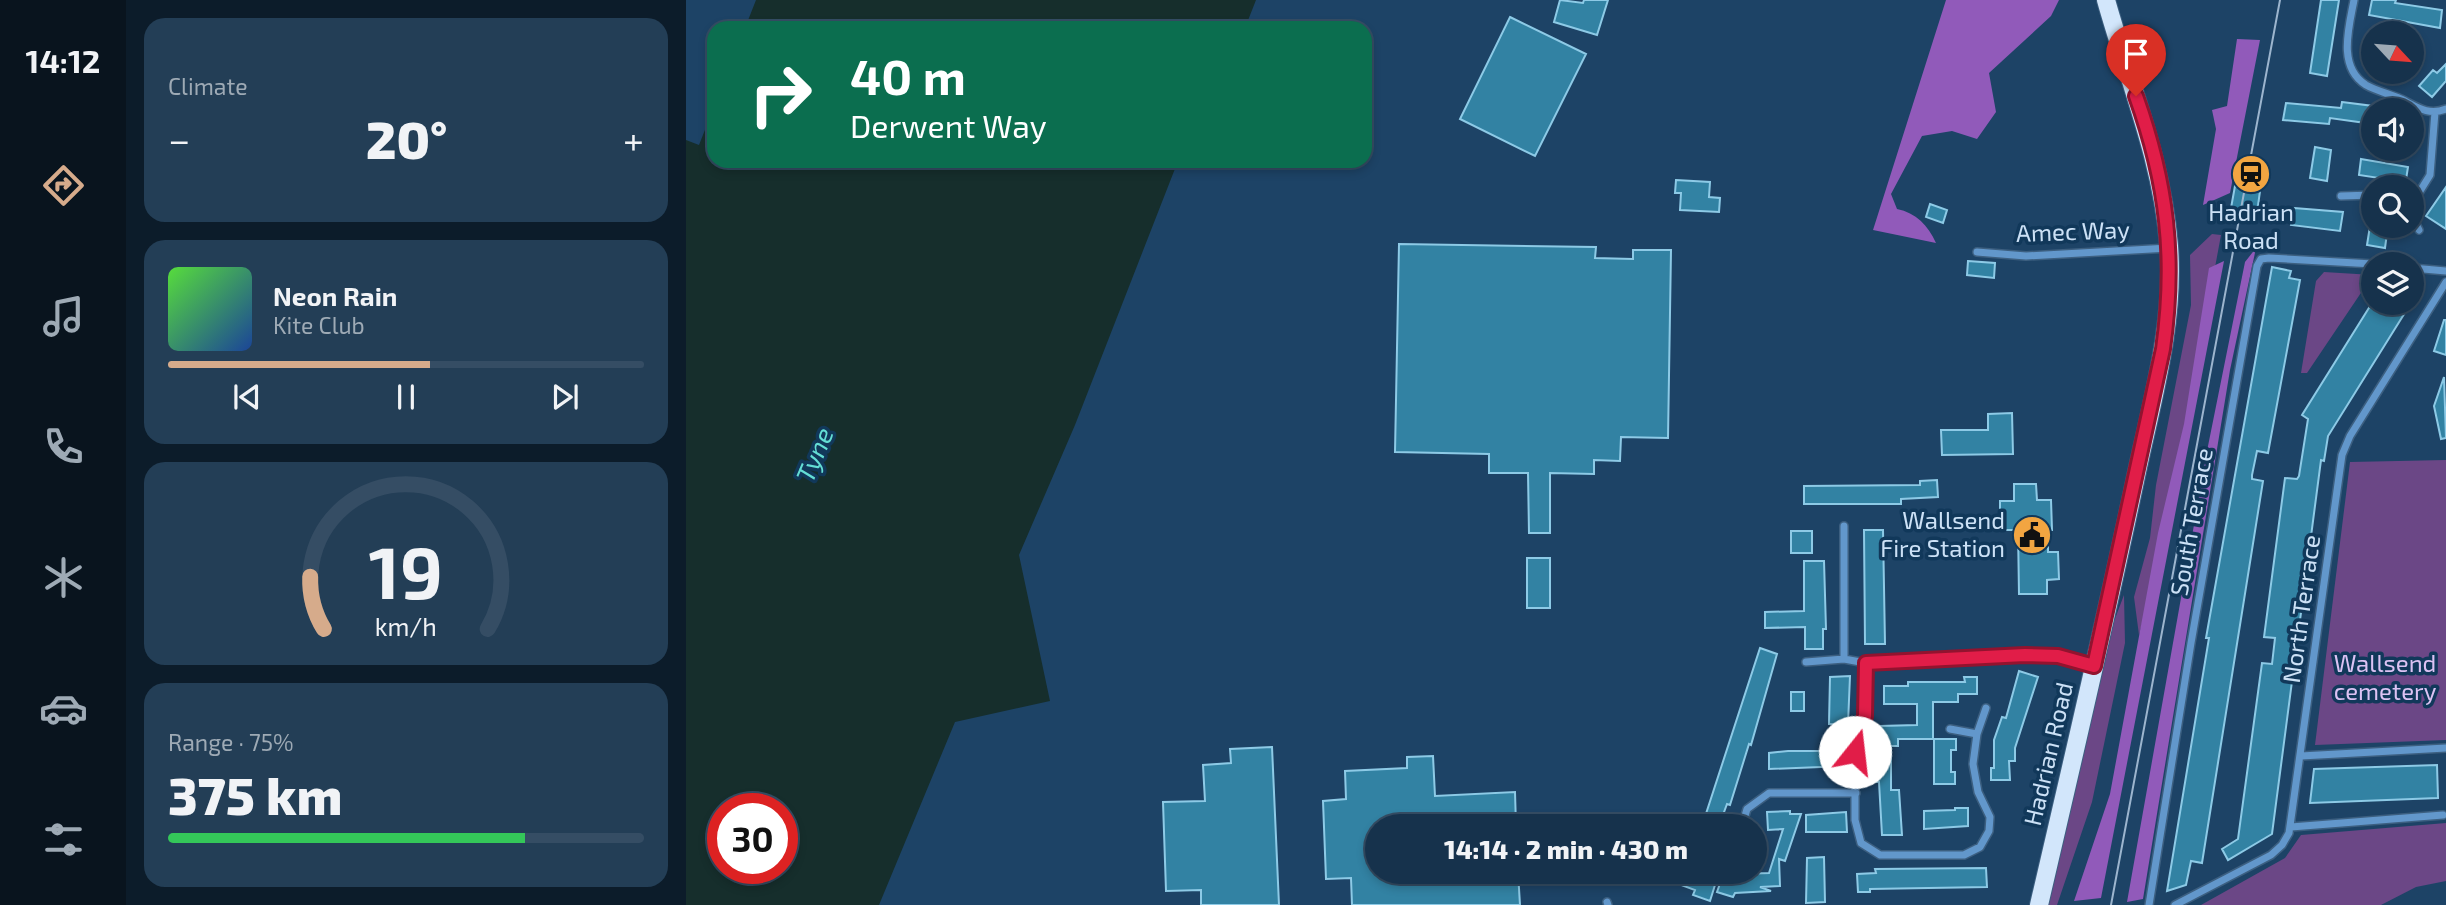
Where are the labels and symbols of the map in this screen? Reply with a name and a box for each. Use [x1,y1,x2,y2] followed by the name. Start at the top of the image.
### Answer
[2361,21,2424,84] north arrow
[2106,24,2166,96] pin
[2230,153,2272,195] station icon: Hadrian Road
[2208,197,2294,254] place label: Hadrian Road
[2015,214,2131,247] street label: Amec Way
[788,422,840,487] water label: Tyne
[2163,446,2218,598] street label: South Terrace
[1880,505,2005,562] place label: Wallsend Fire Station
[2011,514,2053,556] public building icon: Wallsend Fire Station
[2276,533,2325,685] street label: North Terrace
[2334,648,2437,705] park label: Wallsend cemetery
[2017,679,2078,828] street label: Hadrian Road
[1818,715,1892,789] position arrow
[707,793,798,884] speed limit sign: 30

